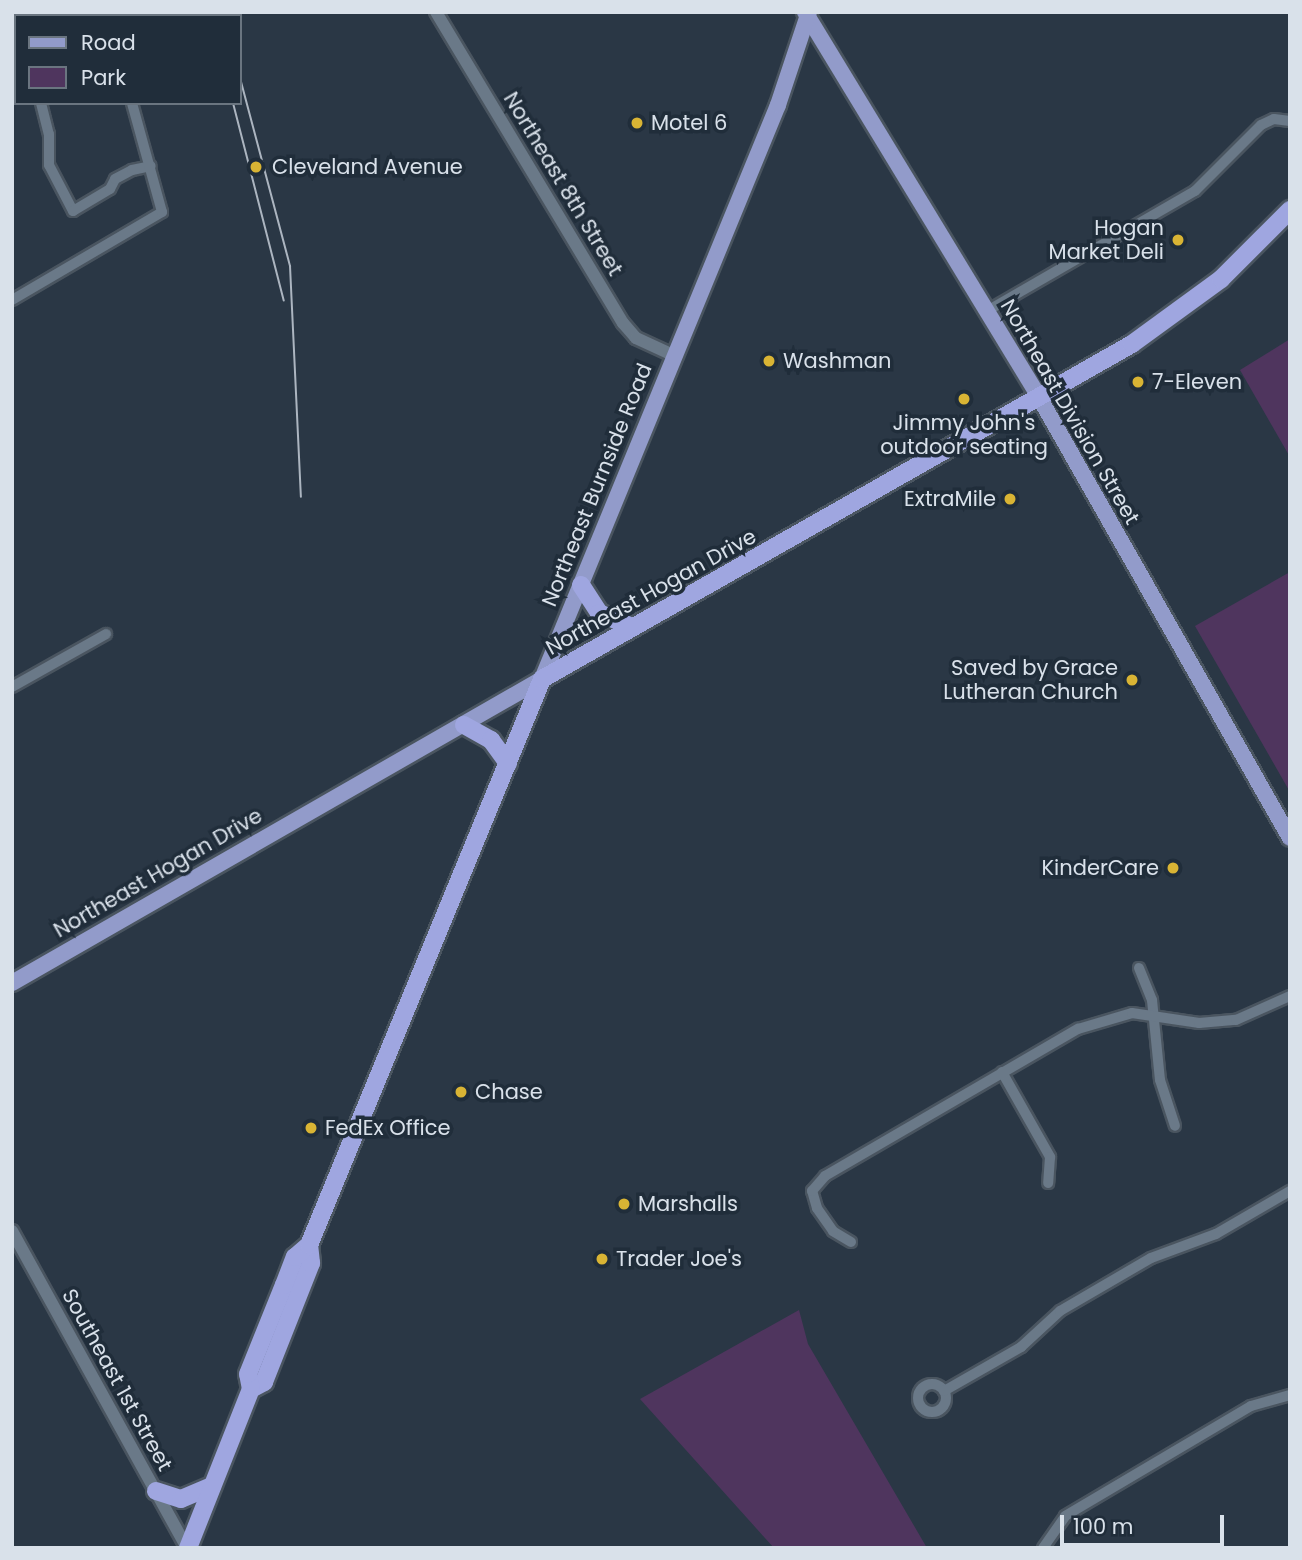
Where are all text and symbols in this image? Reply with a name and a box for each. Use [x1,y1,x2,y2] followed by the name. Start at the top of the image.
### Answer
[14,14,242,105] legend
[81,28,136,57] text: Road
[81,63,126,92] text: Park
[498,88,628,280] street label: Northeast 8th Street
[651,110,727,136] place label: Motel 6
[629,115,645,131] marker: Motel 6
[272,154,463,180] place label: Cleveland Avenue
[246,157,266,177] marker: Cleveland Avenue
[1049,215,1164,265] place label: Hogan Market Deli
[1170,232,1186,248] marker: Hogan Market Deli
[995,295,1145,529] street label: Northeast Division Street
[783,348,891,374] place label: Washman
[761,353,777,369] marker: Washman
[537,360,657,610] street label: Northeast Burnside Road
[1152,369,1242,395] place label: 7-Eleven
[1130,374,1146,390] marker: 7-Eleven
[956,391,972,407] marker: Jimmy John's outdoor seating
[880,410,1048,460] place label: Jimmy John's outdoor seating
[904,486,996,512] place label: ExtraMile
[1002,491,1018,507] marker: ExtraMile
[541,524,761,660] street label: Northeast Hogan Drive
[943,655,1118,705] place label: Saved by Grace Lutheran Church
[1124,672,1140,688] marker: Saved by Grace Lutheran Church
[49,803,267,943] street label: Northeast Hogan Drive
[1042,855,1159,881] place label: KinderCare
[1165,860,1181,876] marker: KinderCare
[475,1079,543,1105] place label: Chase
[453,1084,469,1100] marker: Chase
[325,1115,450,1141] place label: FedEx Office
[303,1120,319,1136] marker: FedEx Office
[638,1191,738,1217] place label: Marshalls
[616,1196,632,1212] marker: Marshalls
[616,1246,742,1272] place label: Trader Joe's
[594,1251,610,1267] marker: Trader Joe's
[56,1285,178,1475] street label: Southeast 1st Street
[1064,1500,1228,1544] scale bar
[1073,1512,1133,1541] text: 100 m

